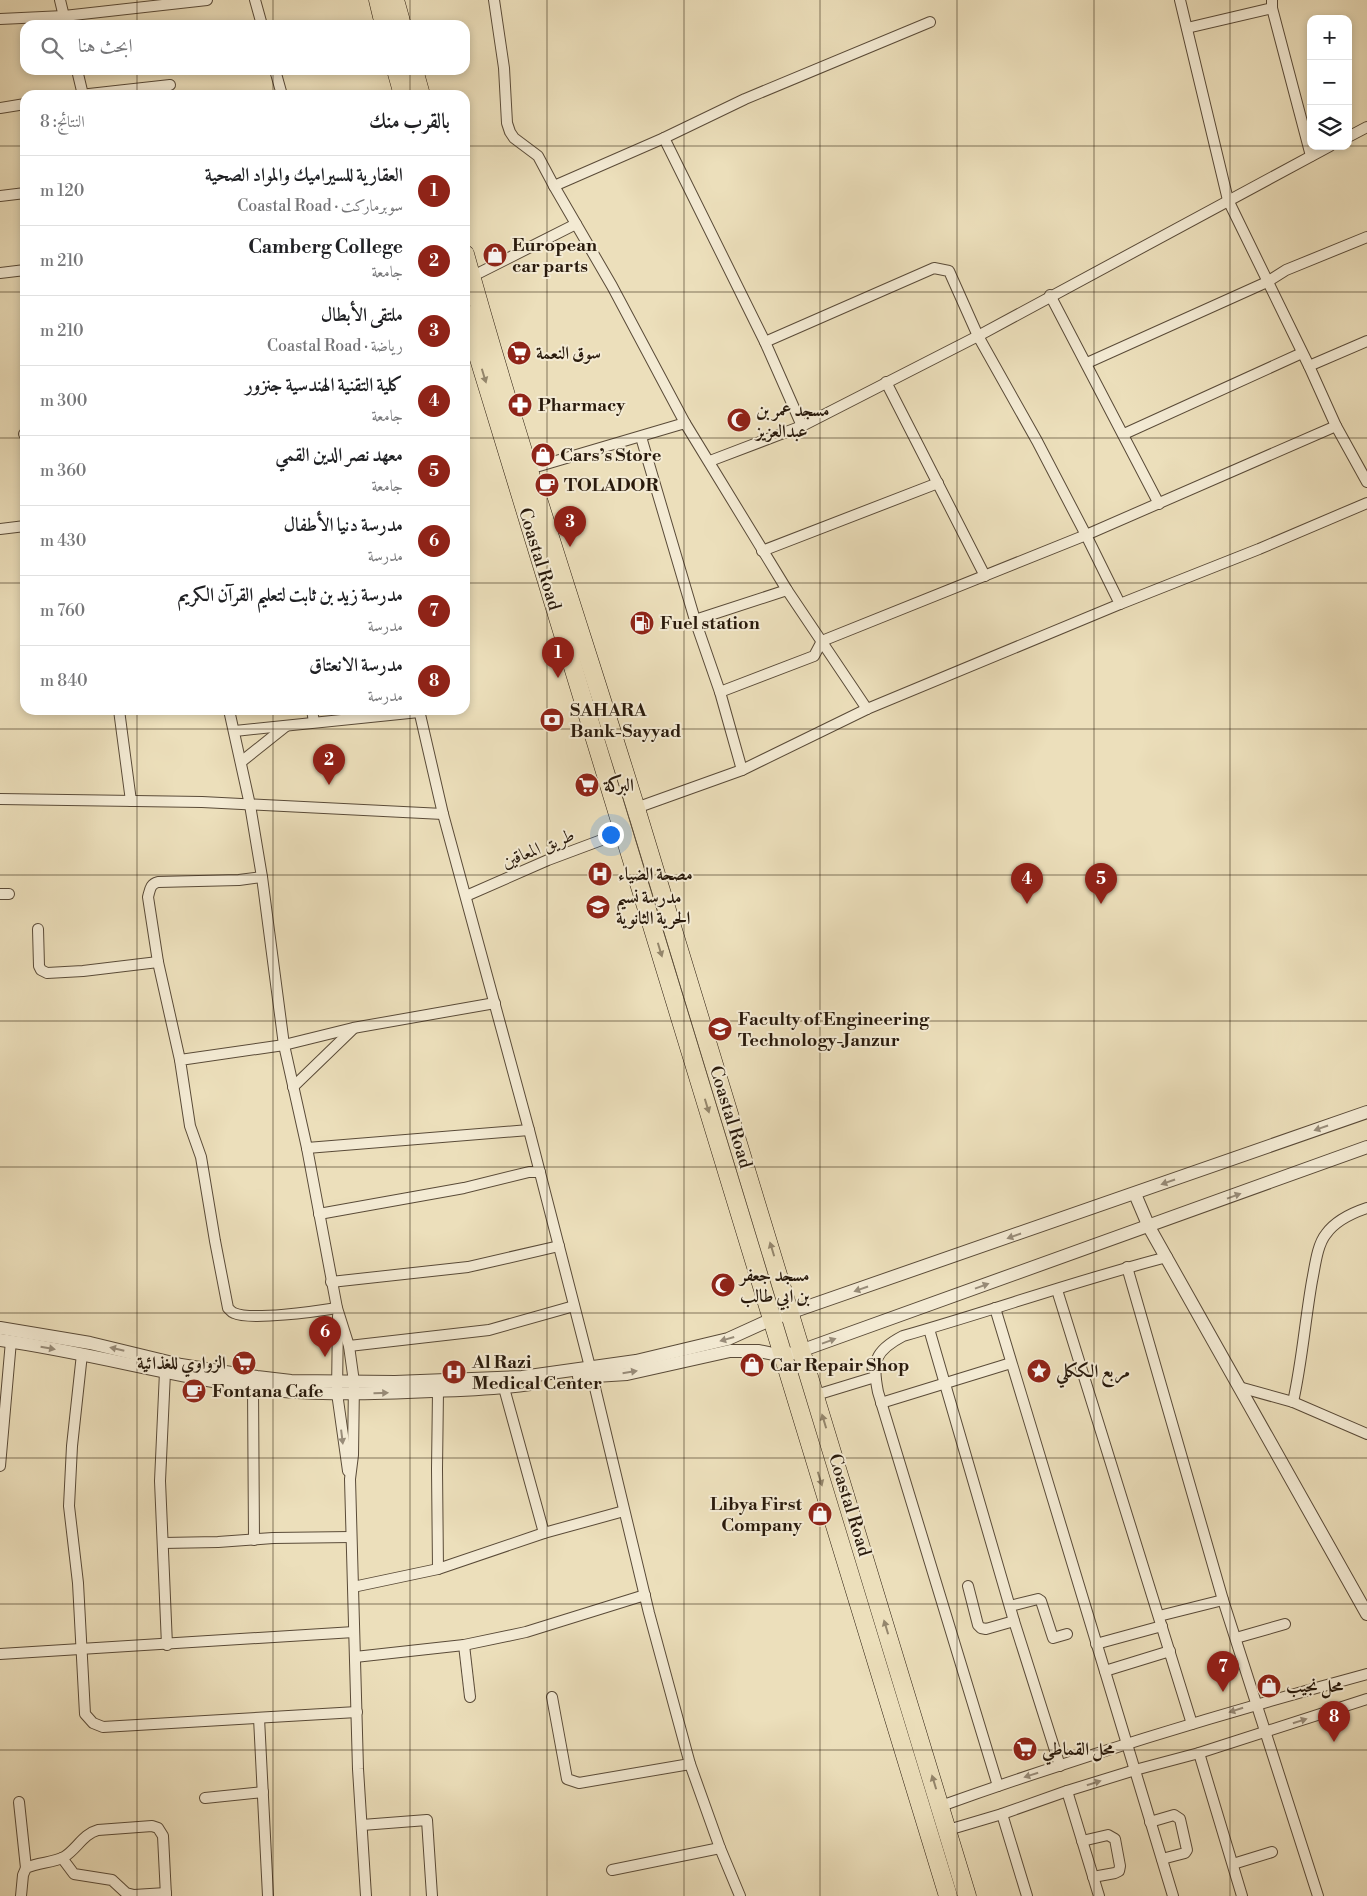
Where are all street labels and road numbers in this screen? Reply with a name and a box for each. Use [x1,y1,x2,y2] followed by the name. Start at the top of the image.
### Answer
[513,505,566,614] street label: Coastal Road
[498,823,578,873] street label: طريق المعاقين
[704,1063,757,1172] street label: Coastal Road
[823,1451,876,1560] street label: Coastal Road

